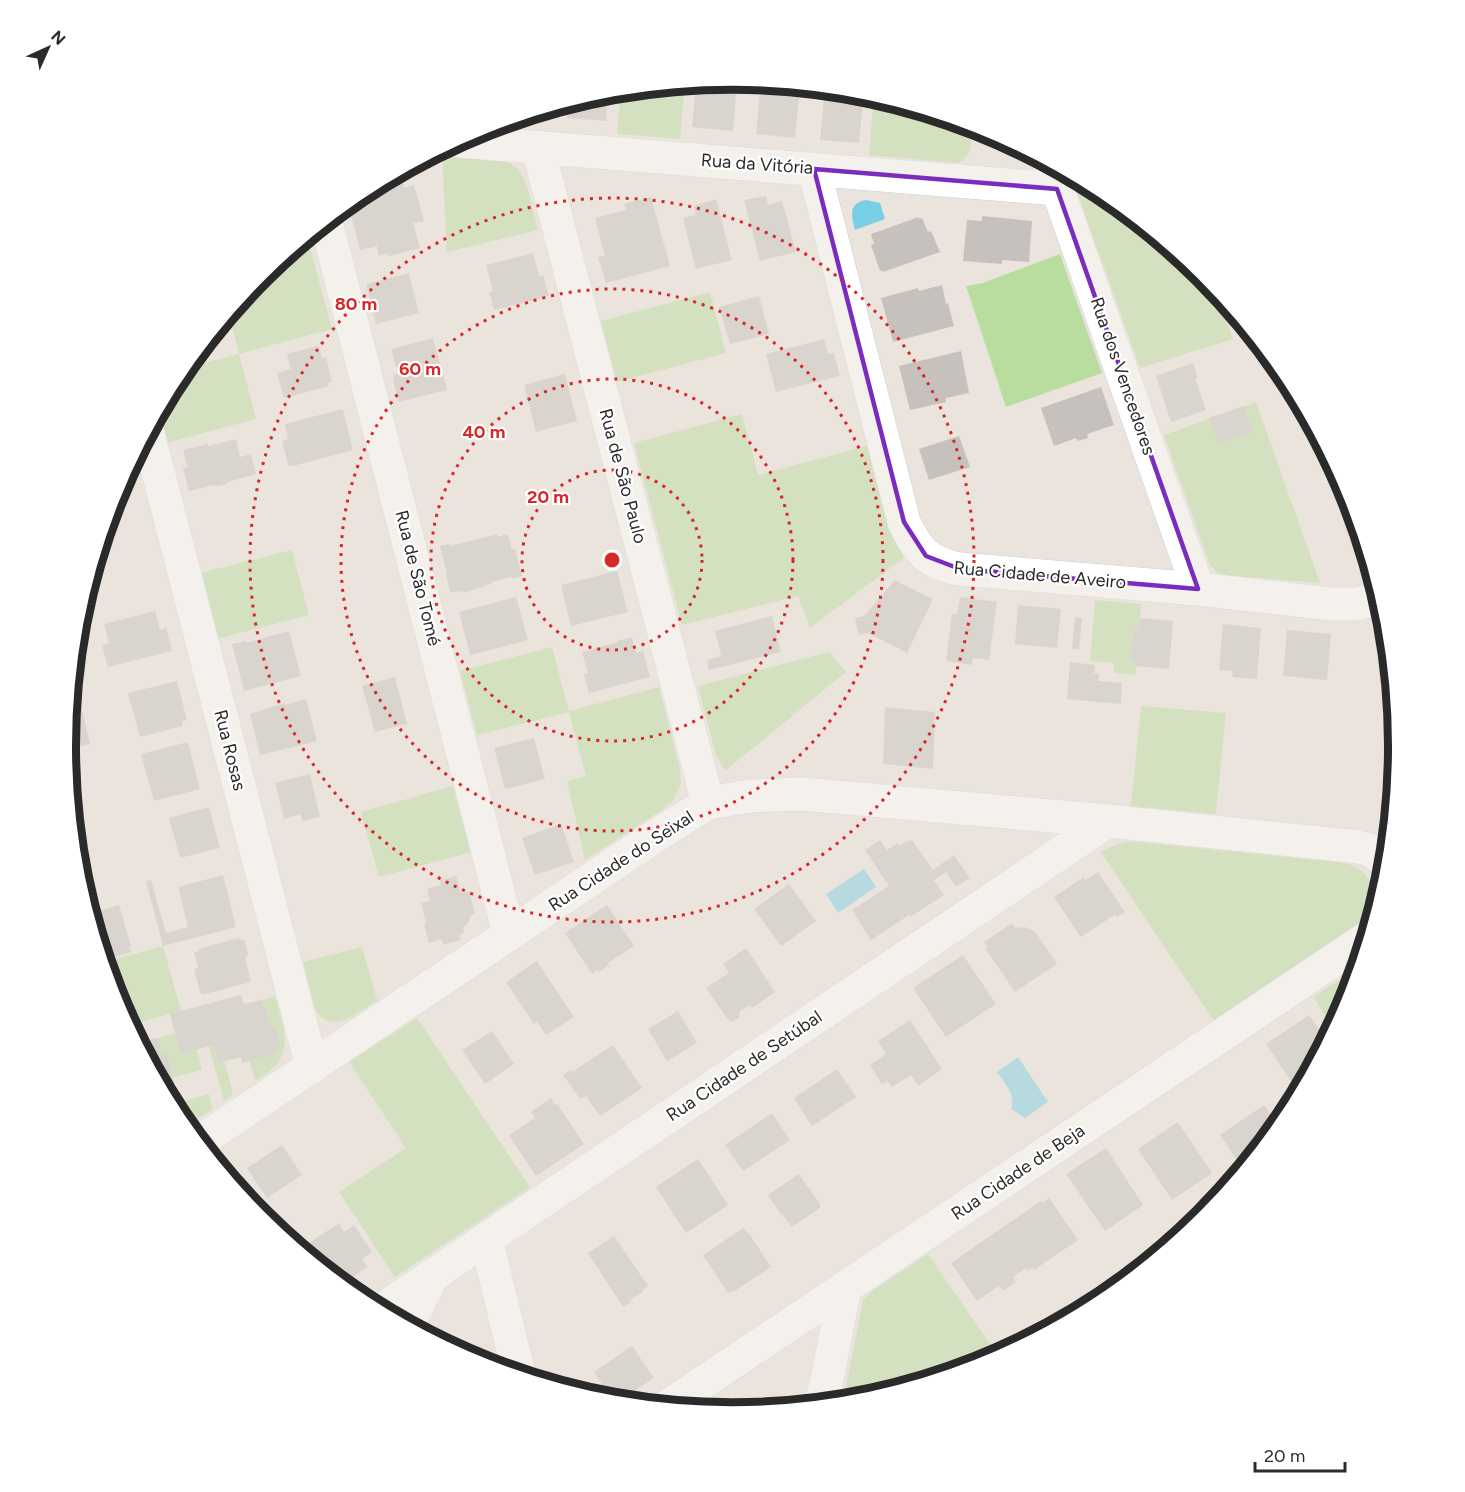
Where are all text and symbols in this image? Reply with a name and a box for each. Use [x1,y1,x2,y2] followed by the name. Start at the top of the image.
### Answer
[18,18,78,78] north arrow
[47,27,69,49] text: N
[700,149,814,179] street label: Rua da Vitória
[335,293,377,315] text: 80 m
[1086,294,1160,458] street label: Rua dos Vencedores
[399,358,441,380] text: 60 m
[594,406,652,546] street label: Rua de São Paulo
[462,421,506,443] text: 40 m
[527,486,569,508] text: 20 m
[390,508,446,648] street label: Rua de São Tomé
[602,550,622,570] centre of rings
[953,556,1127,594] street label: Rua Cidade de Aveiro
[209,707,251,793] street label: Rua Rosas
[544,806,698,916] street label: Rua Cidade do Seixal
[662,1006,826,1126] street label: Rua Cidade de Setúbal
[947,1119,1089,1225] street label: Rua Cidade de Beja
[1255,1435,1345,1473] scale bar
[1264,1445,1305,1467] text: 20 m

